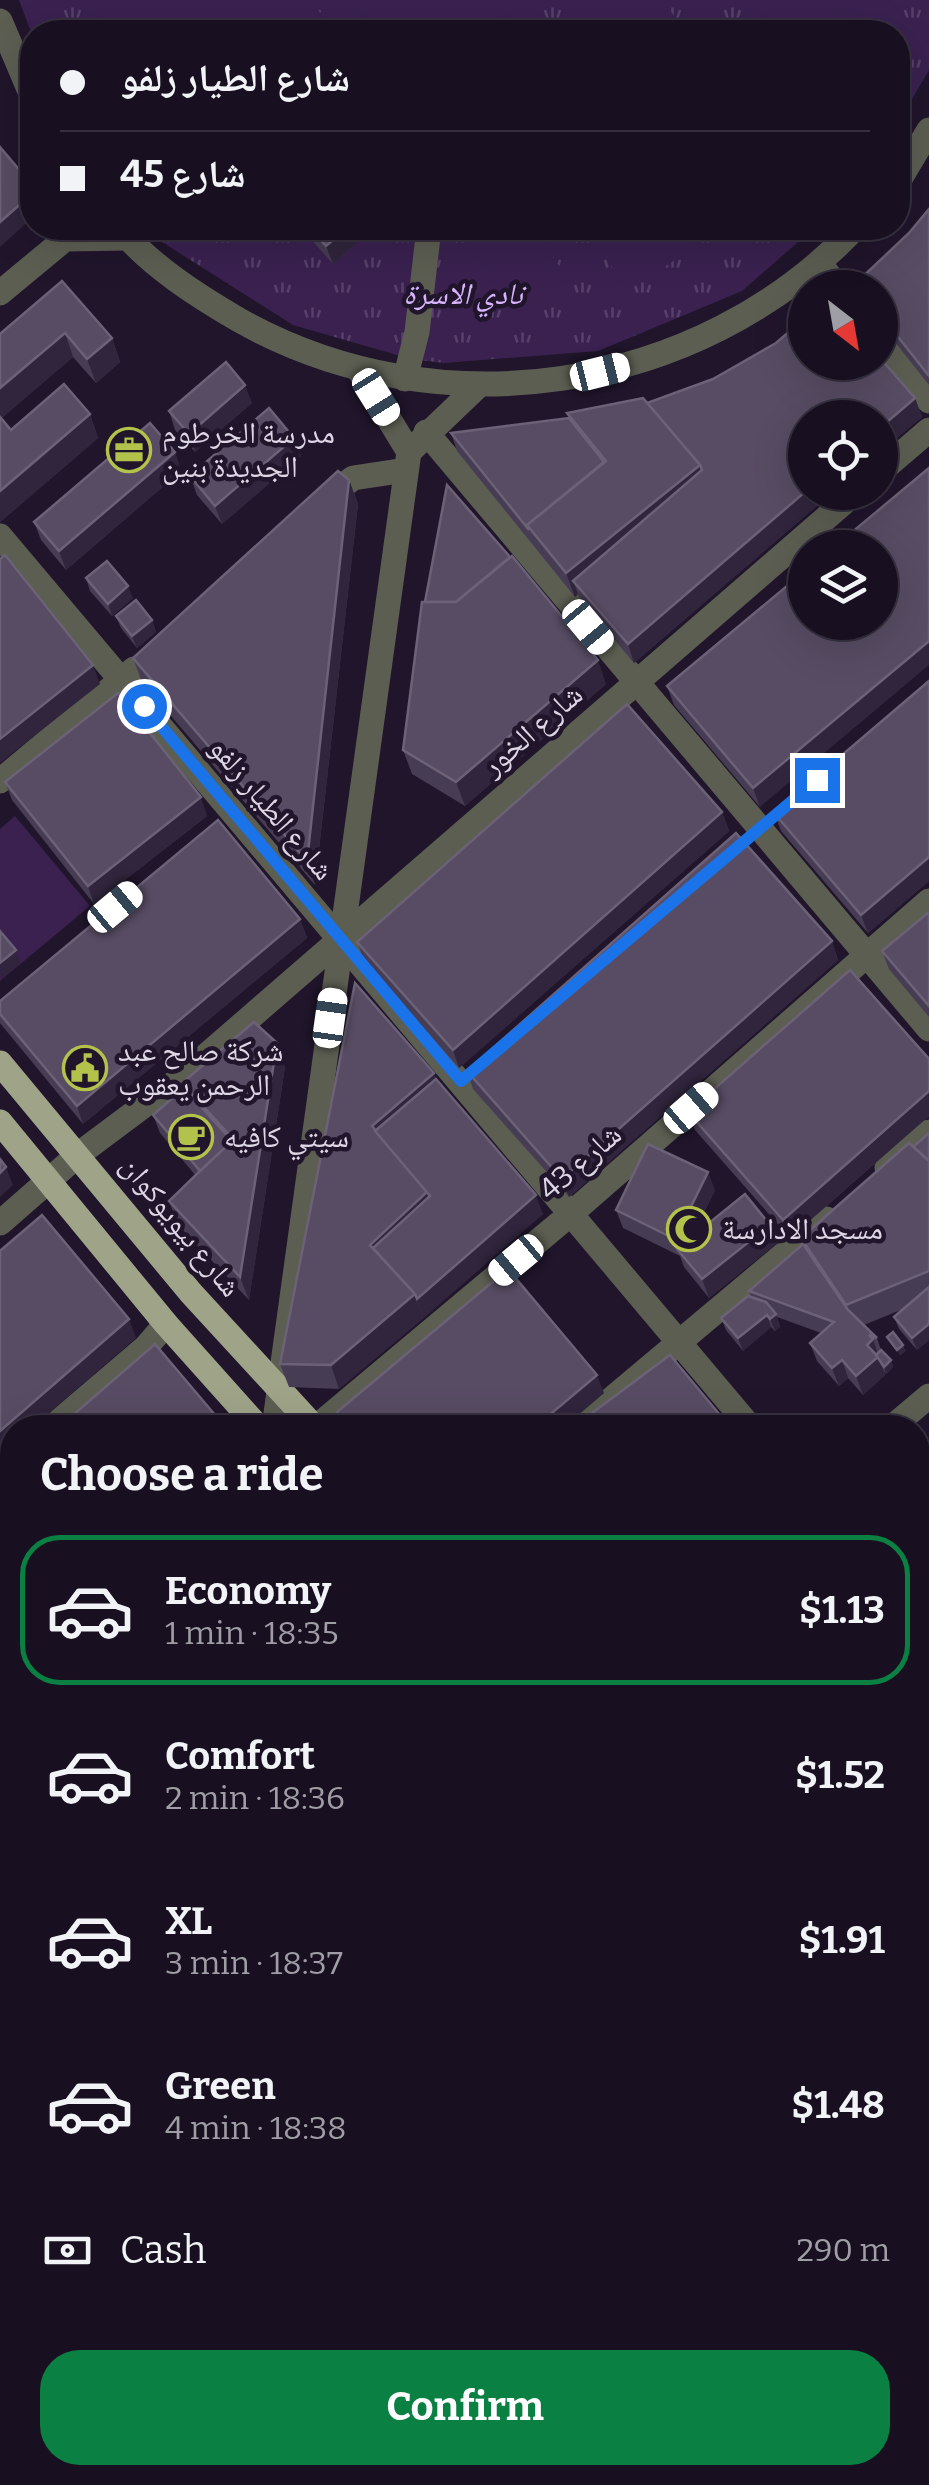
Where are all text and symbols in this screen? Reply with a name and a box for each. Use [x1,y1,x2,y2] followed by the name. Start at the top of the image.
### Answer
[120,55,350,101] text: شارع الطيار زلفو
[120,151,246,197] text: شارع 45
[788,270,898,380] north arrow
[788,270,898,640] map controls
[403,276,527,318] park label: نادي الاسرة
[567,350,633,394] car
[347,364,405,430] car
[788,400,898,510] button: locate
[162,415,335,485] place label: مدرسة الخرطوم الجديدة بنين
[106,427,152,473] office icon: مدرسة الخرطوم الجديدة بنين
[788,530,898,640] button: layers
[557,594,619,660] car
[473,676,591,785] street label: شارع الخور
[122,684,167,729] route start
[201,730,342,888] street label: شارع الطيار زلفو
[795,758,840,803] route end
[82,876,148,938] car
[311,986,349,1050] car
[118,1033,284,1103] place label: شركة صالح عبد الرحمن يعقوب
[62,1045,108,1091] public building icon: شركة صالح عبد الرحمن يعقوب
[659,1077,723,1139] car
[168,1114,214,1160] cafe icon: سيتي كافيه
[531,1116,629,1208] street label: شارع 43
[224,1119,349,1161] place label: سيتي كافيه
[112,1148,249,1305] street label: شارع بيويوكوان
[666,1206,712,1252] mosque icon: مسجد الادارسة
[722,1211,883,1247] place label: مسجد الادارسة
[483,1229,549,1291] car
[40,1448,323,1502] text: Choose a ride
[45,1565,135,1655] icon: car
[165,1568,331,1614] text: Economy
[799,1587,885,1633] text: $1.13
[165,1614,339,1652] text: 1 min · 18:35
[45,1730,135,1820] icon: car
[165,1733,315,1779] text: Comfort
[795,1752,885,1798] text: $1.52
[165,1779,345,1817] text: 2 min · 18:36
[45,1895,135,1985] icon: car
[165,1898,212,1944] text: XL
[798,1917,885,1963] text: $1.91
[165,1944,343,1982] text: 3 min · 18:37
[45,2060,135,2150] icon: car
[165,2063,276,2109] text: Green
[791,2082,885,2128] text: $1.48
[165,2109,346,2147] text: 4 min · 18:38
[40,2223,95,2278] icon: cash
[120,2227,206,2273] text: Cash
[796,2231,890,2269] text: 290 m
[40,2350,890,2465] button: Confirm

